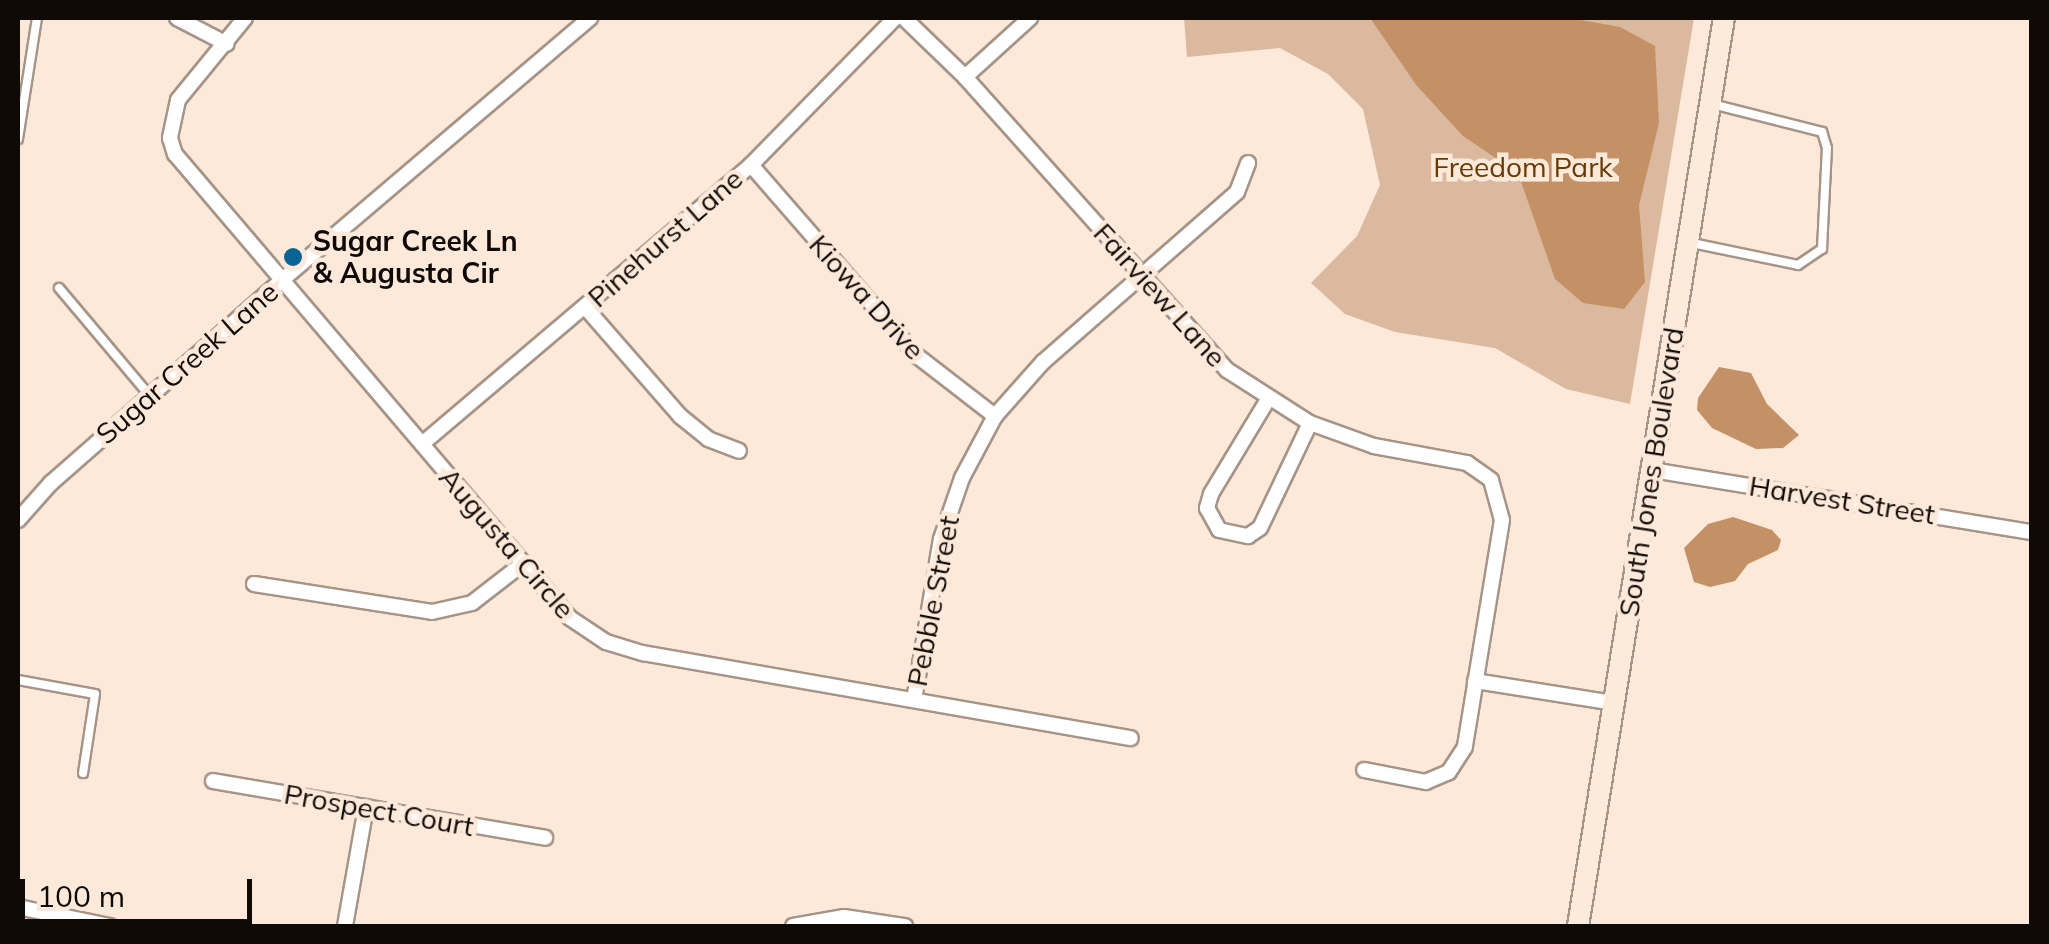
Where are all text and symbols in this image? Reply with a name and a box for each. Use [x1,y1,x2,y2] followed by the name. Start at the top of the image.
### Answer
[1433,150,1613,184] park label: Freedom Park
[581,162,749,314] street label: Pinehurst Lane
[1087,216,1233,374] street label: Fairview Lane
[313,224,518,290] place label: Sugar Creek Ln & Augusta Cir
[802,228,932,366] street label: Kiowa Drive
[282,246,304,268] marker: Sugar Creek Ln & Augusta Cir
[89,275,285,451] street label: Sugar Creek Lane
[1612,325,1690,619] street label: South Jones Boulevard
[432,461,582,625] street label: Augusta Circle
[1747,469,1937,531] street label: Harvest Street
[900,513,966,689] street label: Pebble Street
[282,777,476,843] street label: Prospect Court
[25,859,258,921] scale bar
[37,877,125,915] text: 100 m

